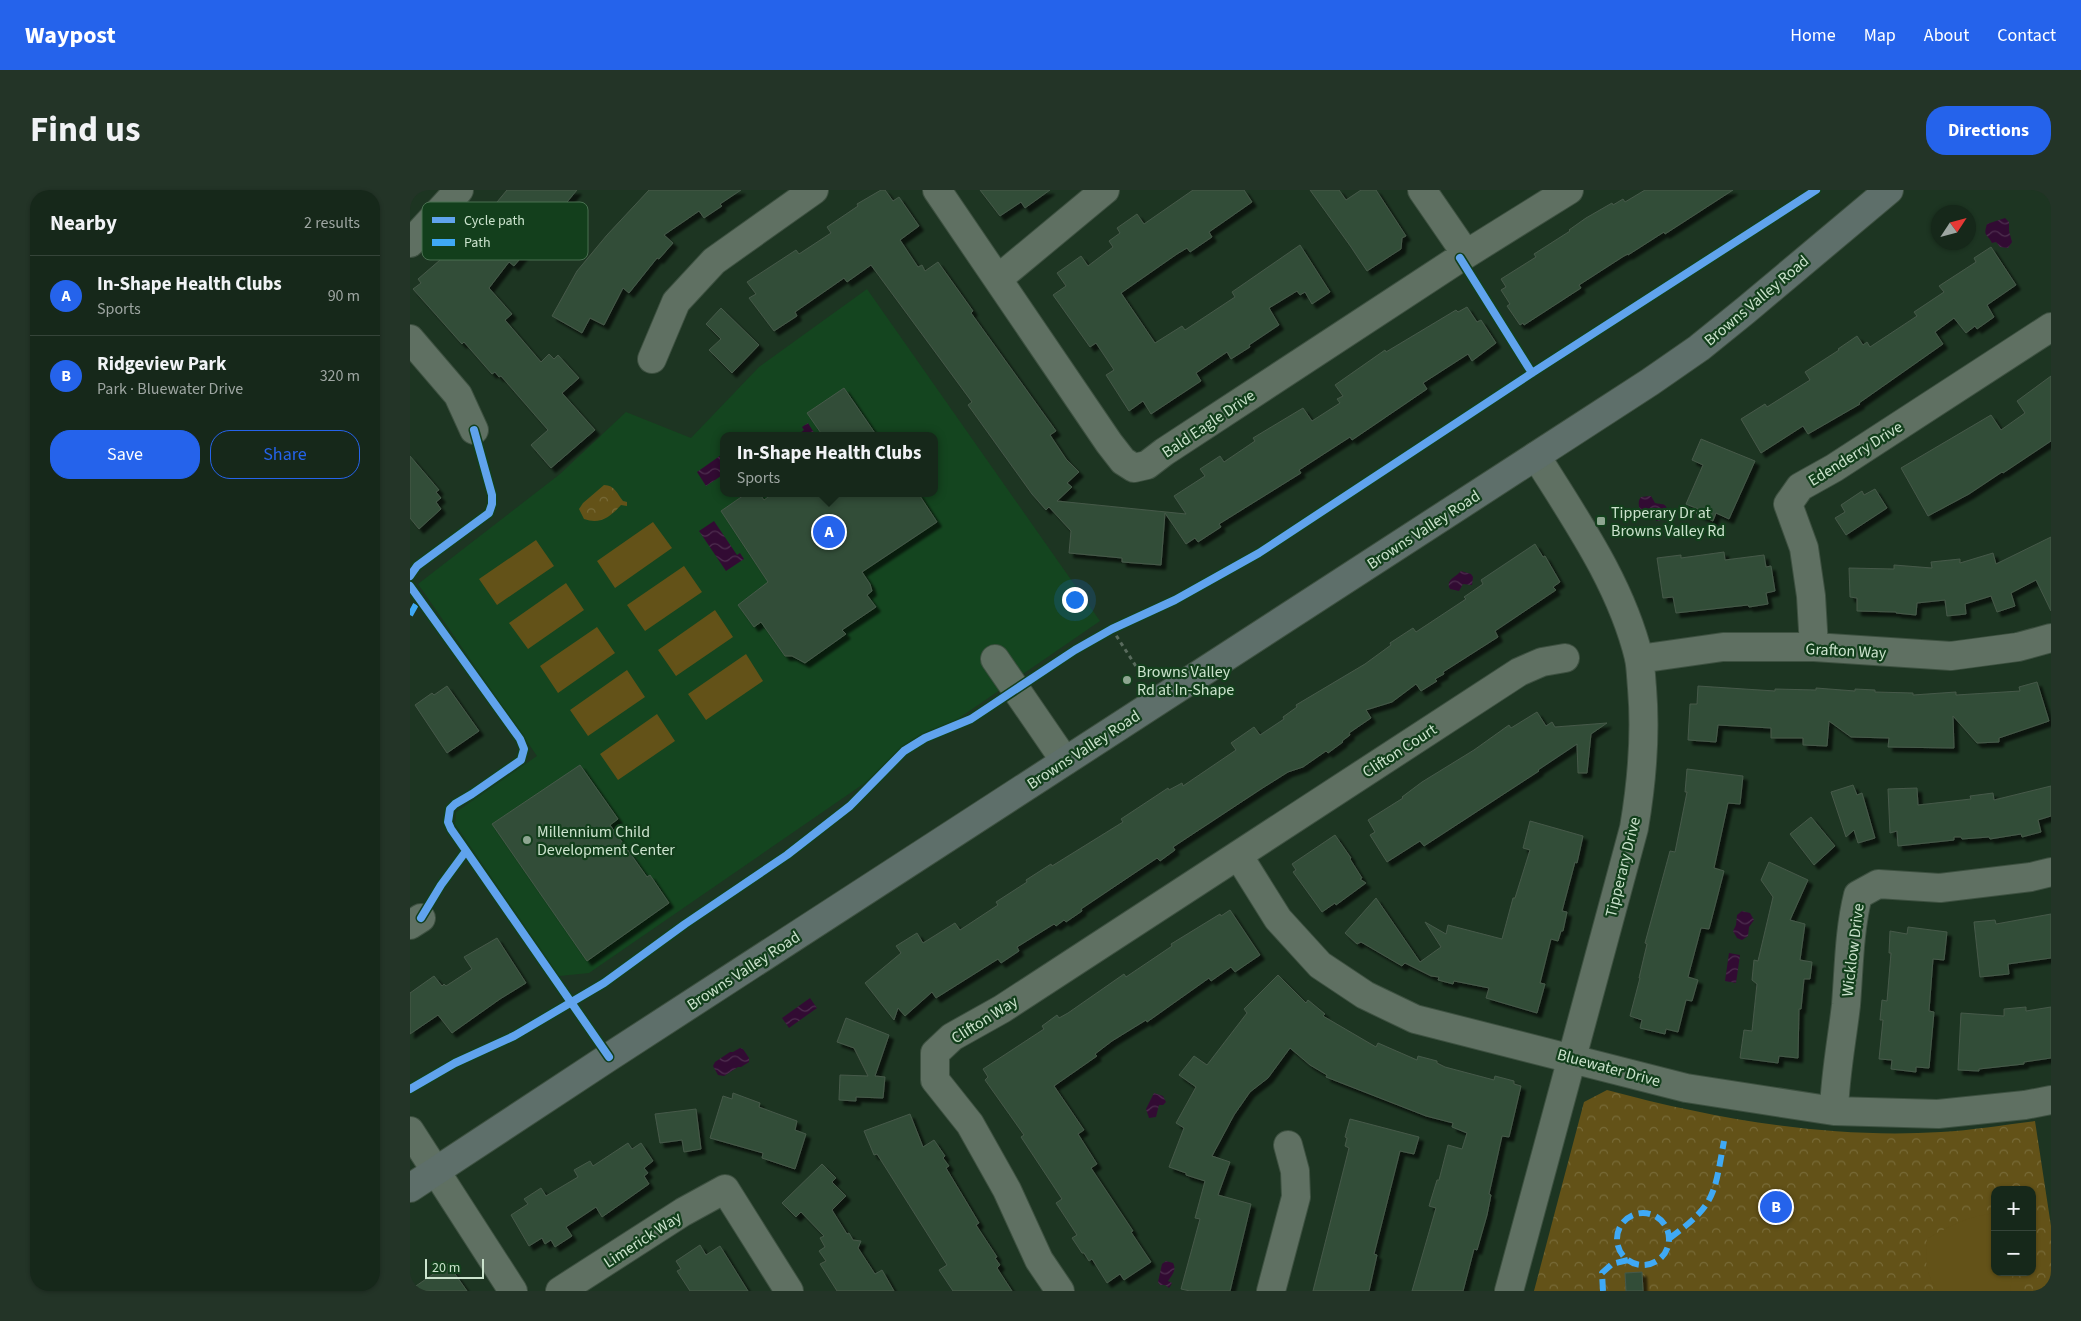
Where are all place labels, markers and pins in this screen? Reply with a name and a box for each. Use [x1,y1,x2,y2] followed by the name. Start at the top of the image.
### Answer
[1611,502,1725,542] place label: Tipperary Dr at Browns Valley Rd
[813,513,845,551] pin: A
[1595,515,1607,527] marker: Tipperary Dr at Browns Valley Rd
[1137,661,1234,701] place label: Browns Valley Rd at In-Shape
[1121,674,1133,686] marker: Browns Valley Rd at In-Shape
[537,821,675,861] place label: Millennium Child Development Center
[521,834,533,846] marker: Millennium Child Development Center
[1760,1188,1792,1226] pin: B

